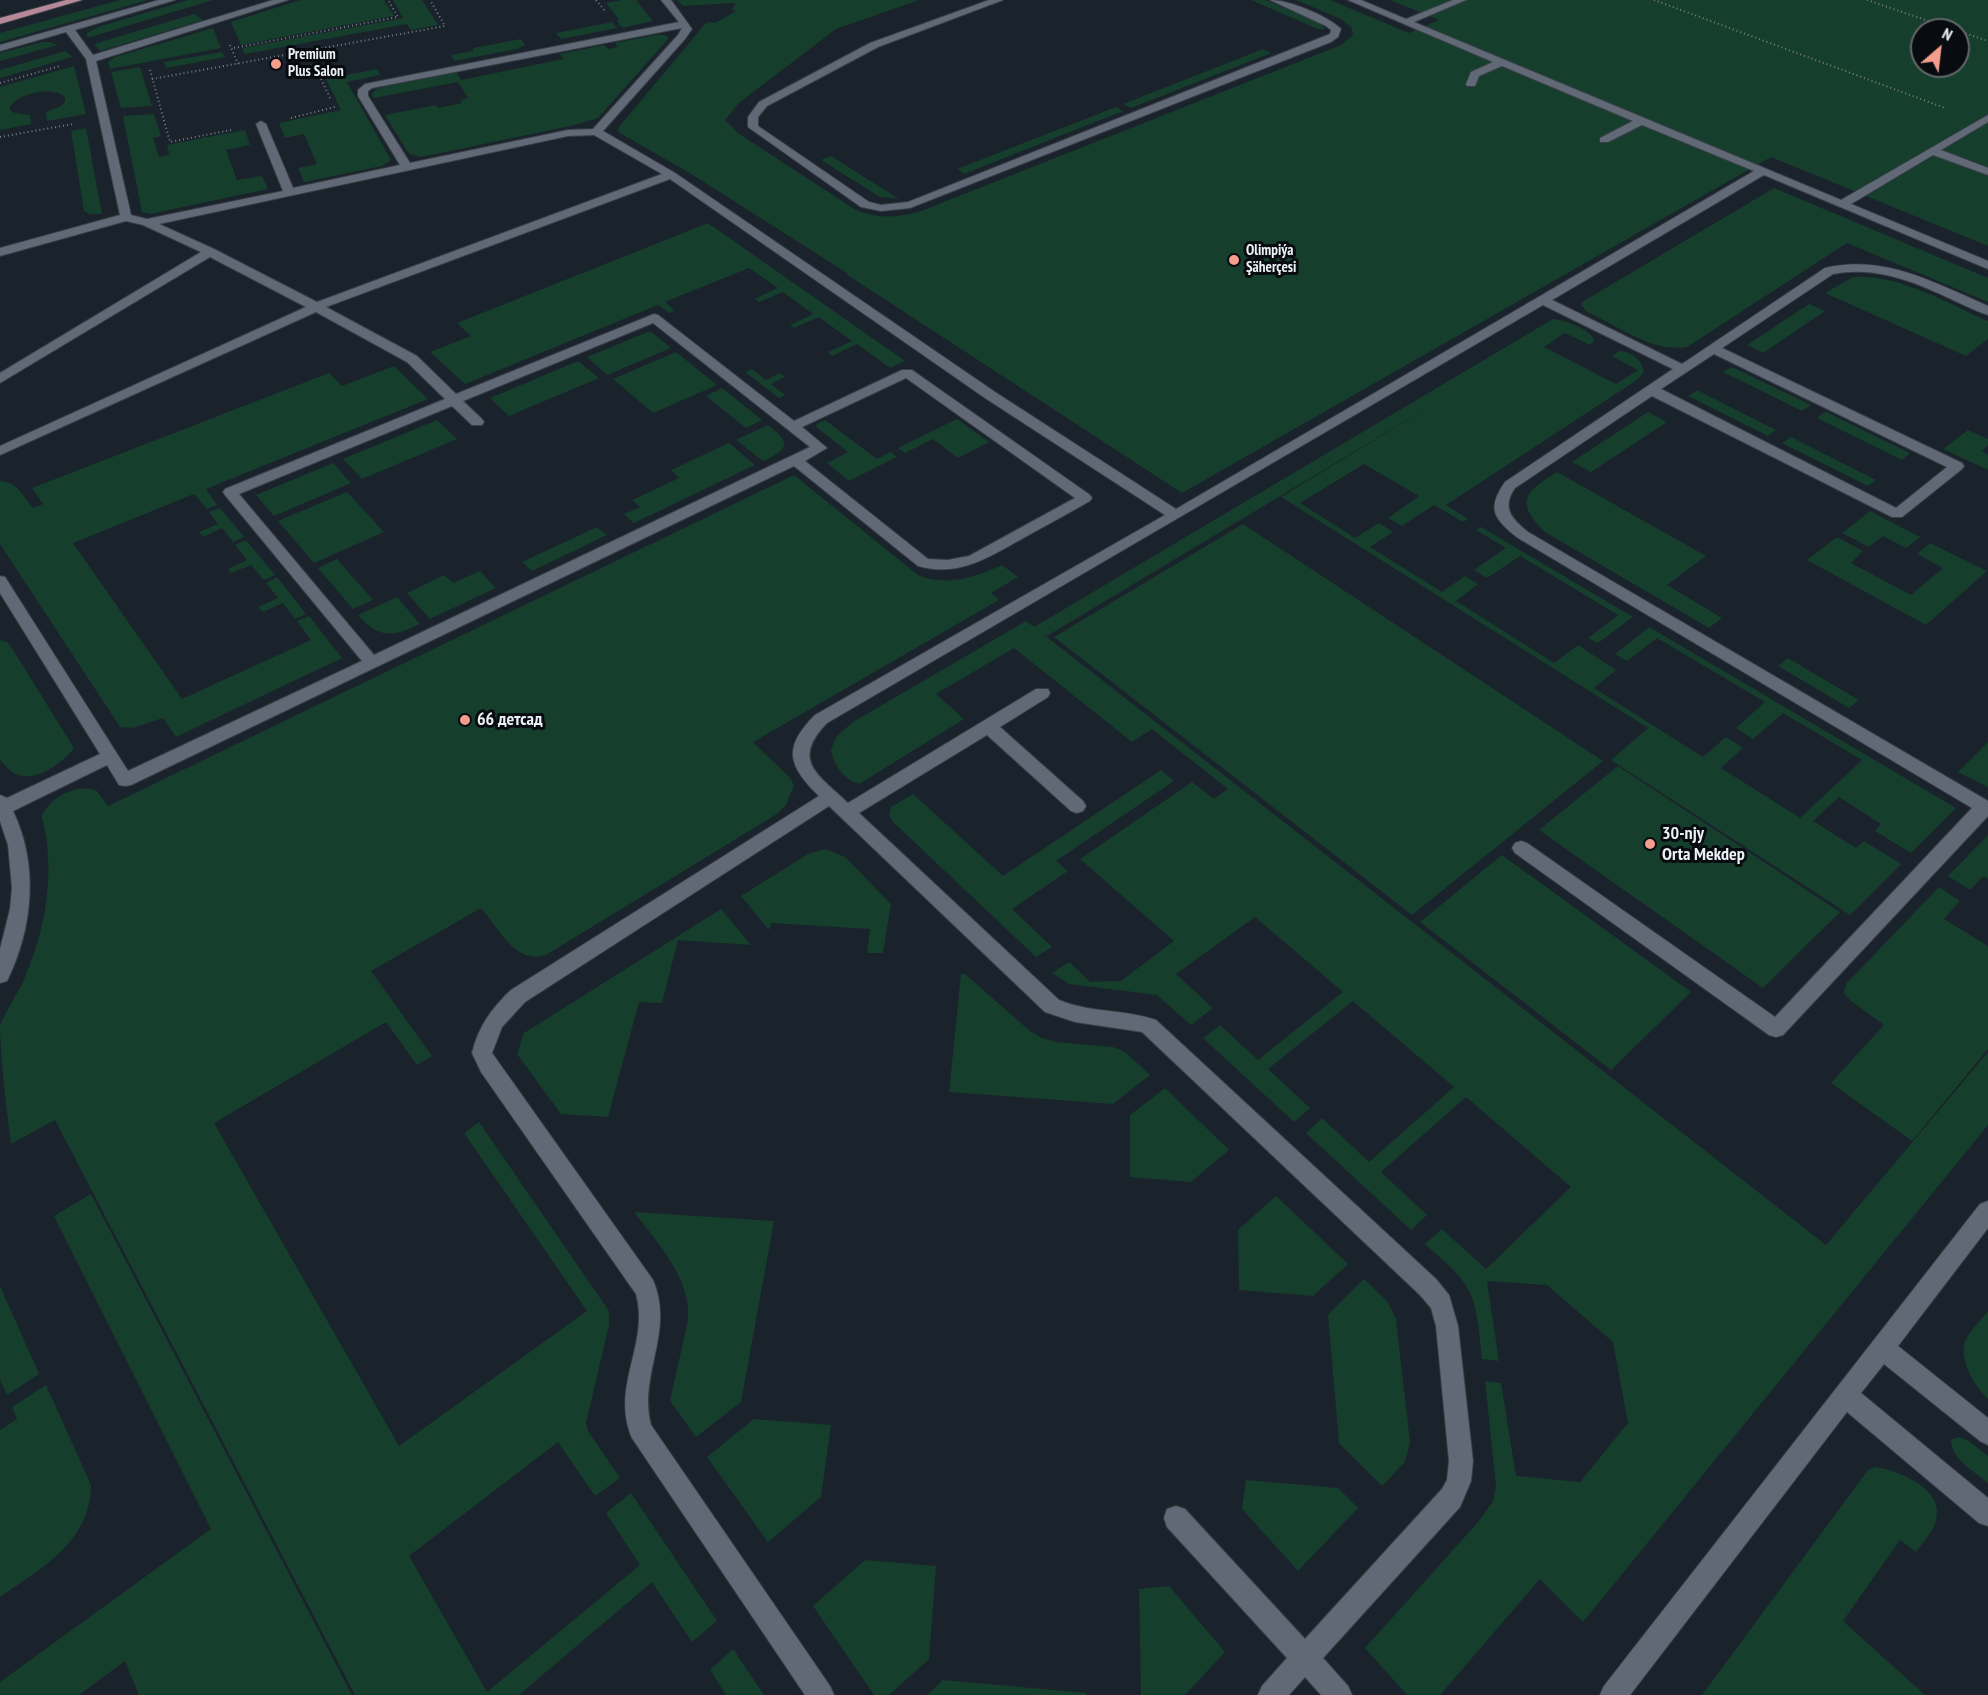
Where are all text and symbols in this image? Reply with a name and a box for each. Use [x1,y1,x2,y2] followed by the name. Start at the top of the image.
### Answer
[1910,18,1970,78] north arrow
[1939,23,1956,45] text: N
[288,46,344,81] place label: Premium Plus Salon
[269,57,283,71] marker: Premium Plus Salon
[1246,242,1296,277] place label: Olimpiýa Şäherçesi
[1227,253,1241,267] marker: Olimpiýa Şäherçesi
[477,709,543,731] place label: 66 детсад
[458,713,472,727] marker: 66 детсад
[1662,823,1745,866] place label: 30-njy Orta Mekdep
[1643,837,1657,851] marker: 30-njy Orta Mekdep

